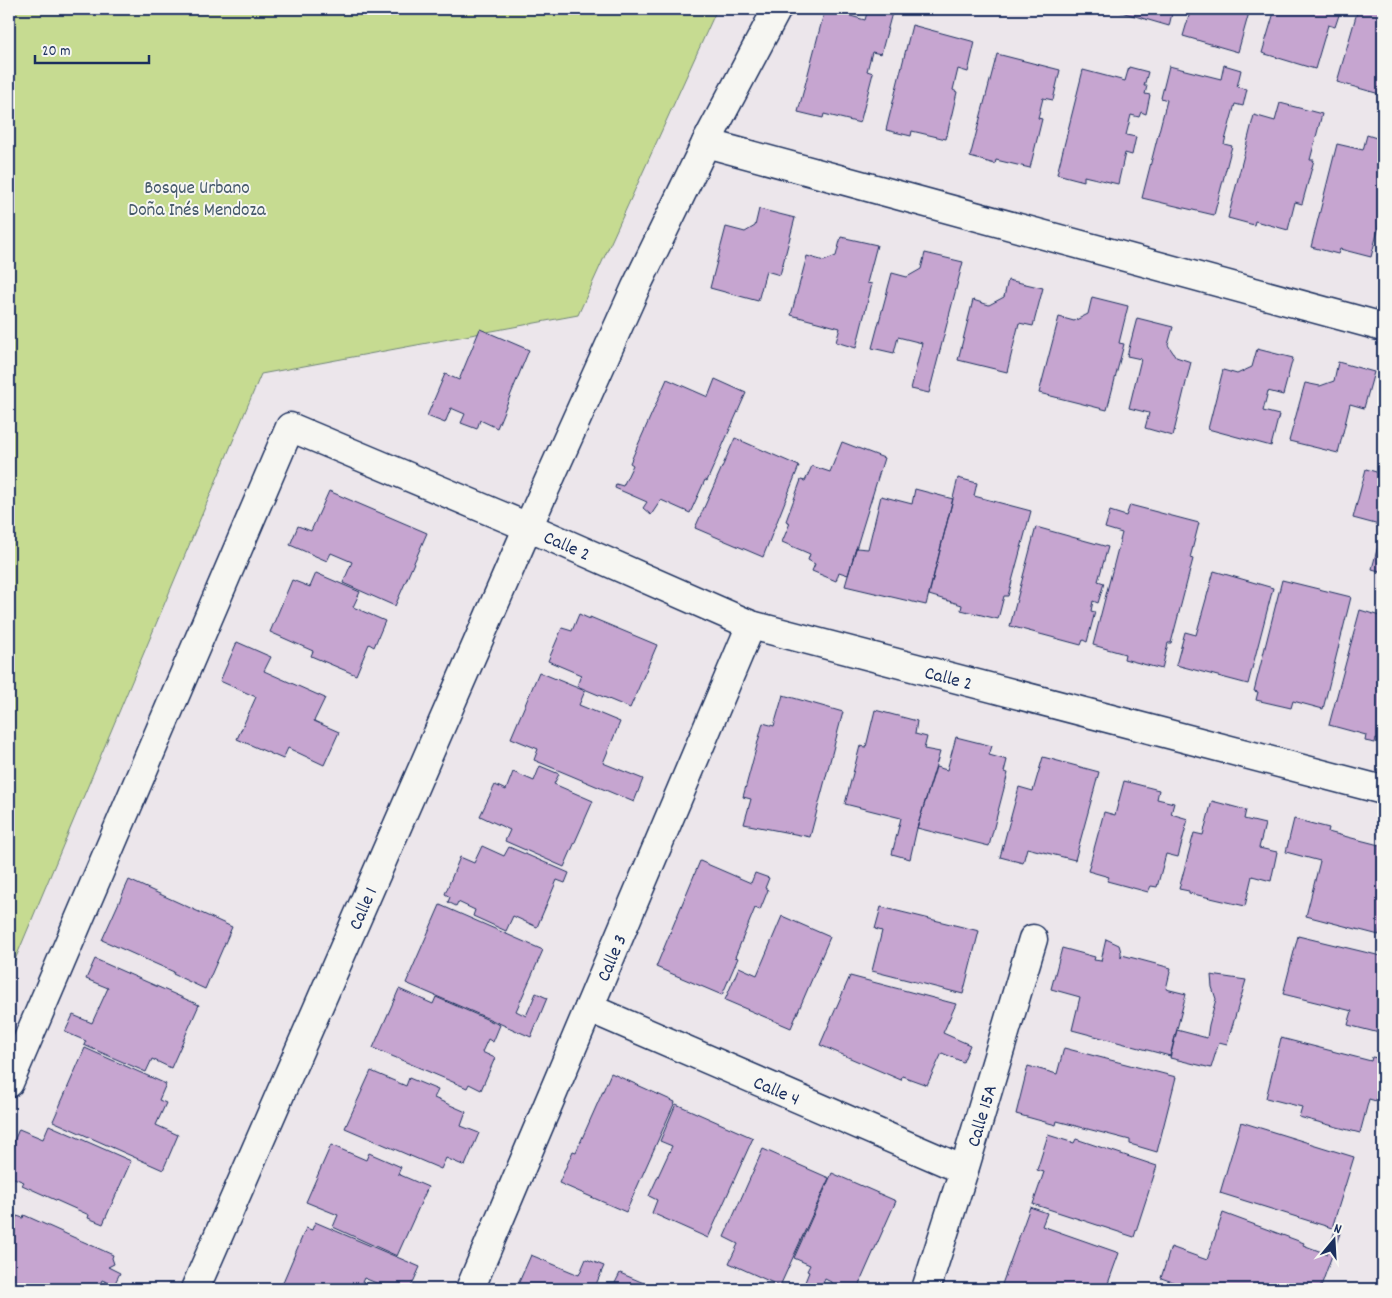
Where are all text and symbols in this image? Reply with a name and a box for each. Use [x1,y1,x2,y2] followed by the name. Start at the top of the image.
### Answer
[35,32,149,64] scale bar
[42,41,70,63] text: 20 m
[128,176,267,225] park label: Bosque Urbano Doña Inés Mendoza
[539,525,594,570] street label: Calle 2
[921,661,975,699] street label: Calle 2
[344,884,386,935] street label: Calle 1
[592,931,635,986] street label: Calle 3
[748,1071,803,1114] street label: Calle 4
[962,1082,1006,1151] street label: Calle 15A
[1310,1216,1360,1266] north arrow
[1331,1219,1344,1240] text: N

